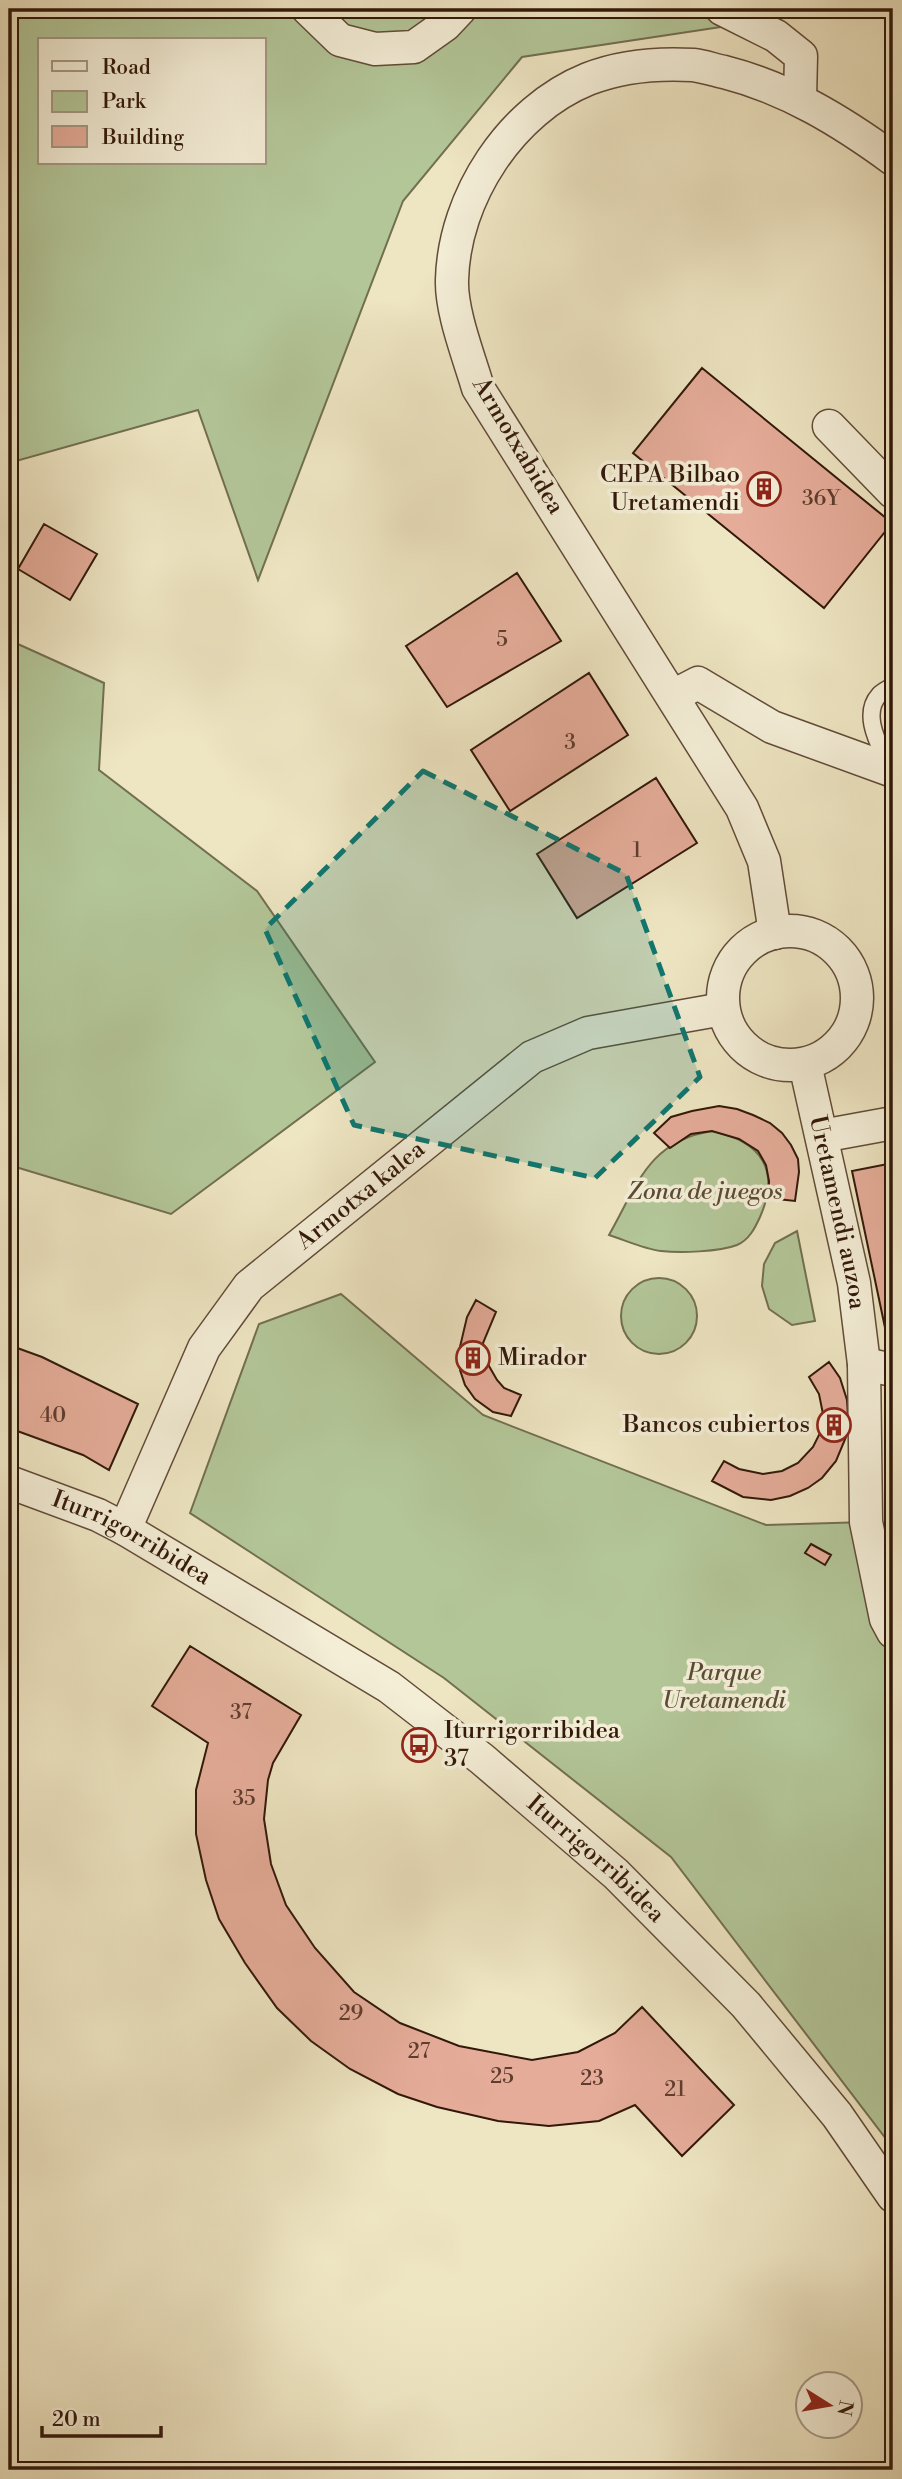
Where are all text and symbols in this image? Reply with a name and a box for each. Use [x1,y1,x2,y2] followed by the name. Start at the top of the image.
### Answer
[38,38,266,164] legend
[102,55,151,81] text: Road
[102,89,147,115] text: Park
[101,125,184,151] text: Building
[465,371,571,521] street label: Armotxabidea
[600,460,740,518] place label: CEPA Bilbao Uretamendi
[745,470,783,508] building icon: CEPA Bilbao Uretamendi
[802,486,841,512] house number: 36Y
[496,627,508,653] house number: 5
[564,730,576,756] house number: 3
[632,838,642,864] house number: 1
[802,1113,872,1312] street label: Uretamendi auzoa
[290,1134,432,1257] street label: Armotxa kalea
[627,1177,783,1207] park label: Zona de juegos
[454,1339,492,1377] building icon: Mirador
[498,1343,587,1373] place label: Mirador
[40,1403,66,1429] house number: 40
[815,1406,853,1444] building icon: Bancos cubiertos
[622,1410,810,1440] place label: Bancos cubiertos
[48,1484,217,1592] street label: Iturrigorribidea
[662,1658,786,1716] park label: Parque Uretamendi
[230,1700,252,1726] house number: 37
[444,1716,621,1774] place label: Iturrigorribidea 37
[400,1726,438,1764] bus stop icon: Iturrigorribidea 37
[232,1786,256,1812] house number: 35
[520,1789,671,1930] street label: Iturrigorribidea
[339,2001,363,2027] house number: 29
[408,2039,431,2065] house number: 27
[490,2064,514,2090] house number: 25
[580,2066,604,2092] house number: 23
[664,2077,686,2103] house number: 21
[794,2370,864,2440] north arrow
[42,2395,161,2439] scale bar
[831,2398,858,2418] text: N
[52,2407,101,2433] text: 20 m

